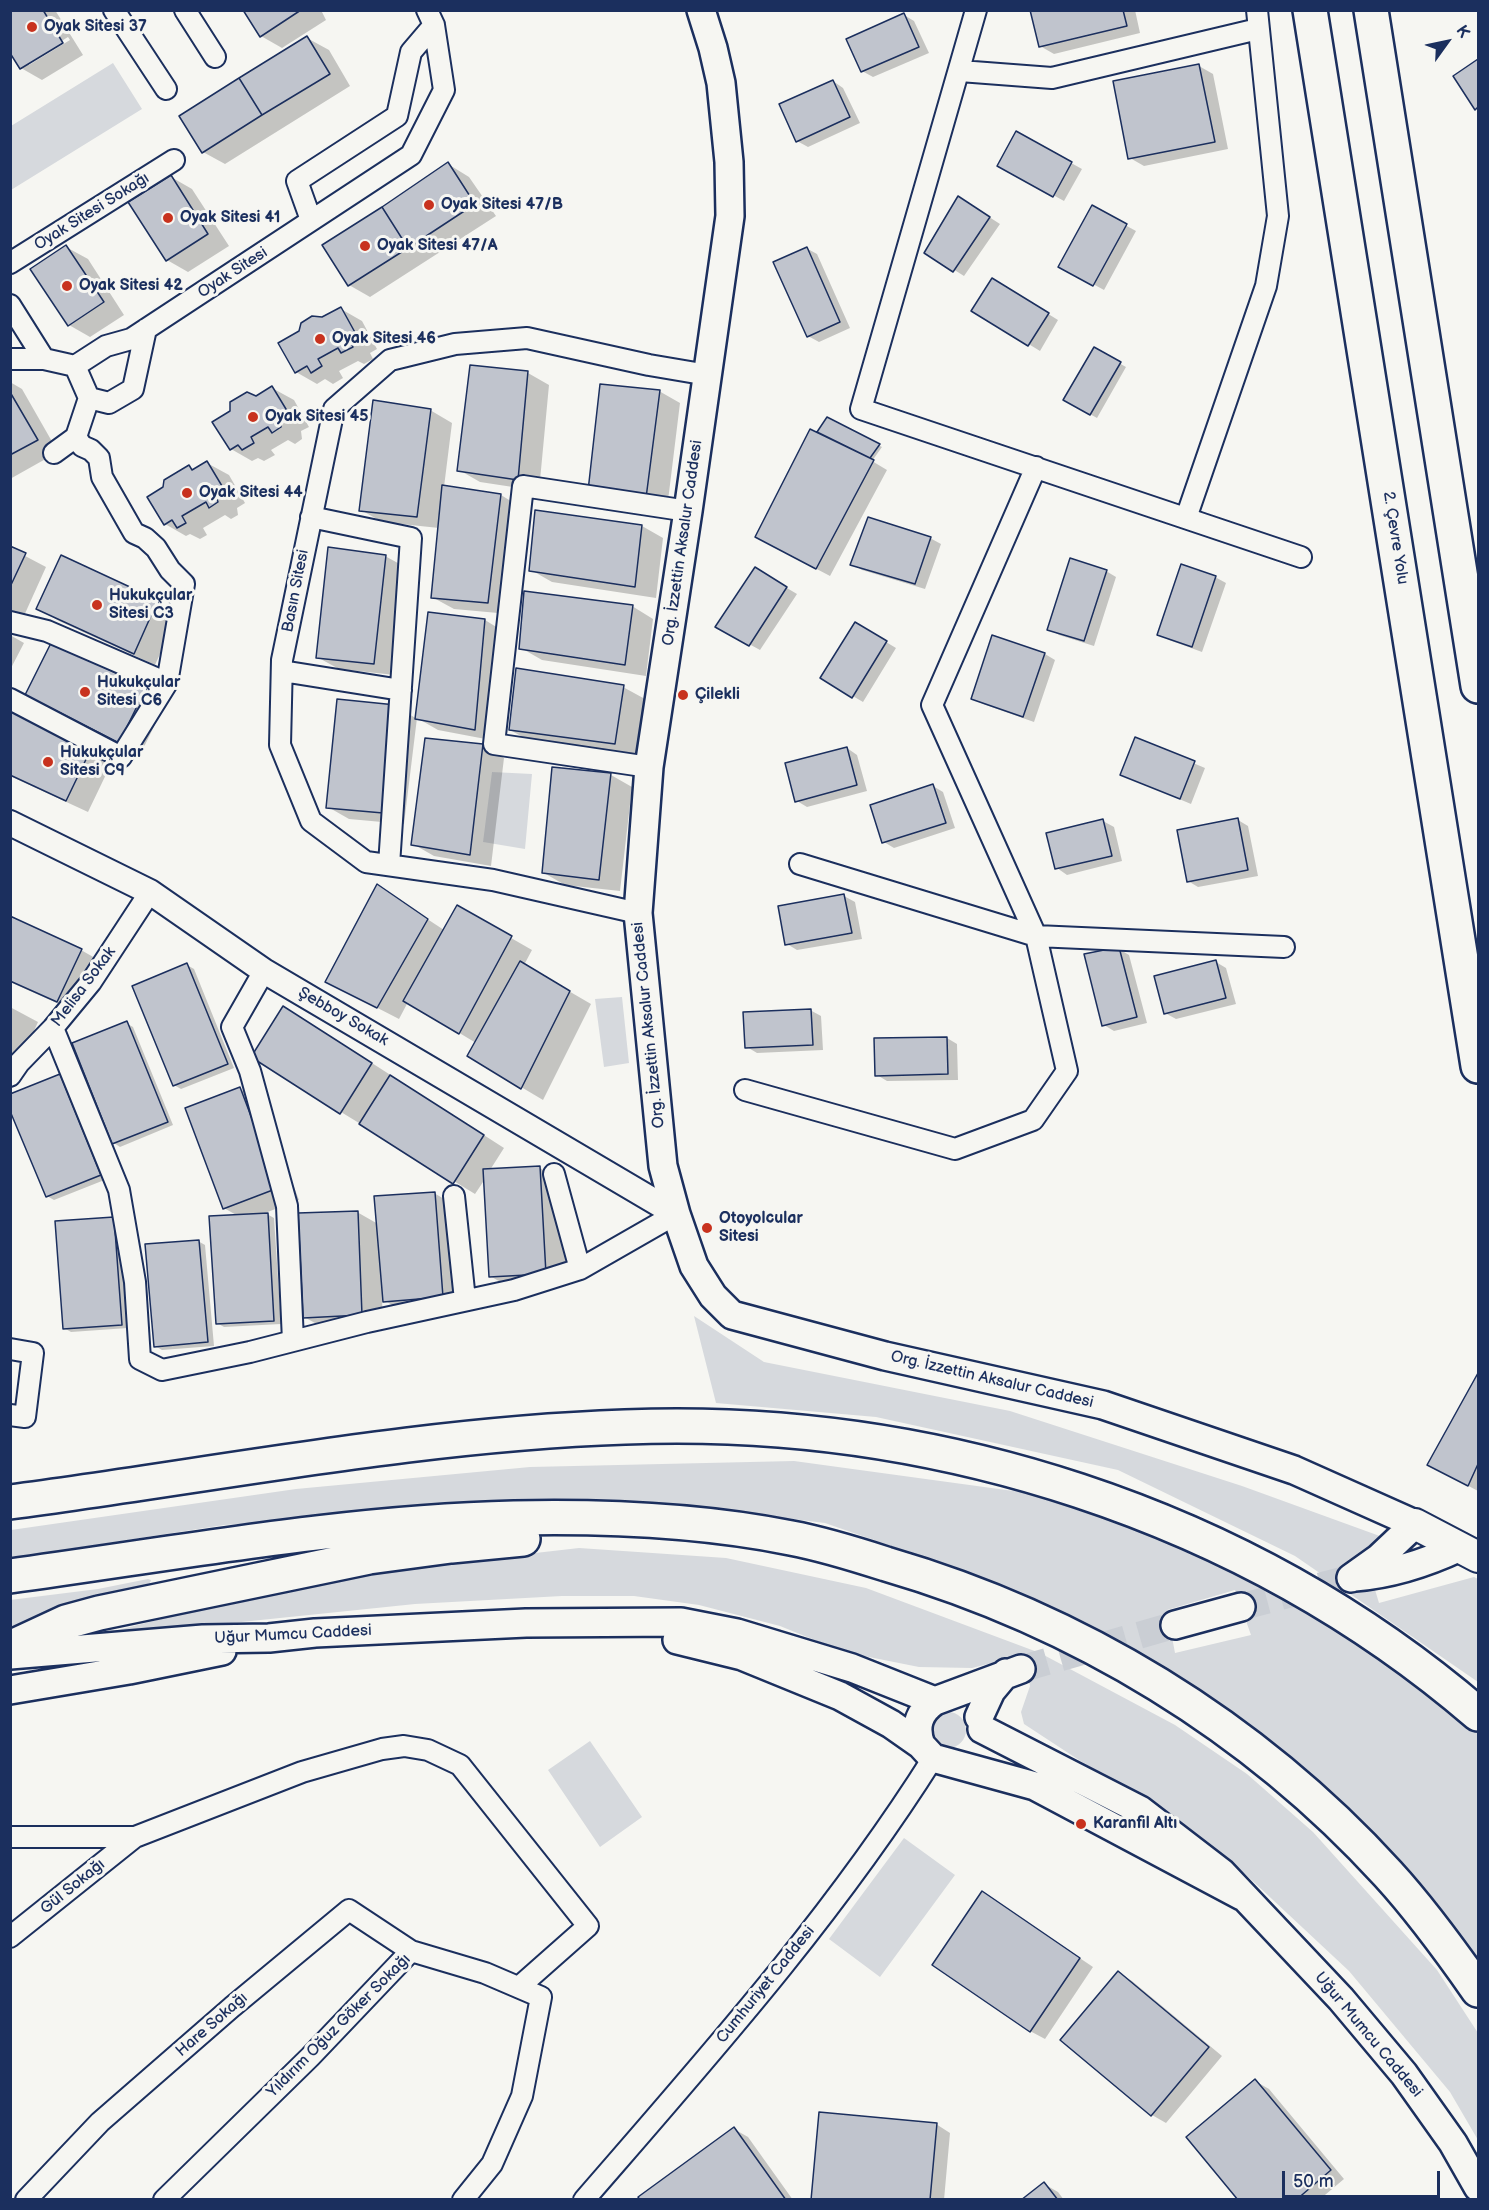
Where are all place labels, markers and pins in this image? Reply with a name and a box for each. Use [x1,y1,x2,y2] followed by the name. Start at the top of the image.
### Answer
[44,17,147,37] place label: Oyak Sitesi 37
[25,20,39,34] marker: Oyak Sitesi 37
[441,195,563,215] place label: Oyak Sitesi 47/B
[422,198,436,212] marker: Oyak Sitesi 47/B
[180,208,281,228] place label: Oyak Sitesi 41
[161,211,175,225] marker: Oyak Sitesi 41
[377,236,497,256] place label: Oyak Sitesi 47/A
[358,239,372,253] marker: Oyak Sitesi 47/A
[79,276,183,296] place label: Oyak Sitesi 42
[60,279,74,293] marker: Oyak Sitesi 42
[332,329,436,349] place label: Oyak Sitesi 46
[313,332,327,346] marker: Oyak Sitesi 46
[265,407,368,427] place label: Oyak Sitesi 45
[246,410,260,424] marker: Oyak Sitesi 45
[199,483,303,503] place label: Oyak Sitesi 44
[180,486,194,500] marker: Oyak Sitesi 44
[109,586,192,624] place label: Hukukçular Sitesi C3
[90,598,104,612] marker: Hukukçular Sitesi C3
[97,673,180,711] place label: Hukukçular Sitesi C6
[78,685,92,699] marker: Hukukçular Sitesi C6
[695,685,740,705] place label: Çilekli
[676,688,690,702] marker: Çilekli
[60,743,143,781] place label: Hukukçular Sitesi C9
[41,755,55,769] marker: Hukukçular Sitesi C9
[719,1209,803,1247] place label: Otoyolcular Sitesi
[700,1221,714,1235] marker: Otoyolcular Sitesi
[1093,1814,1177,1834] place label: Karanfil Altı
[1074,1817,1088,1831] marker: Karanfil Altı

